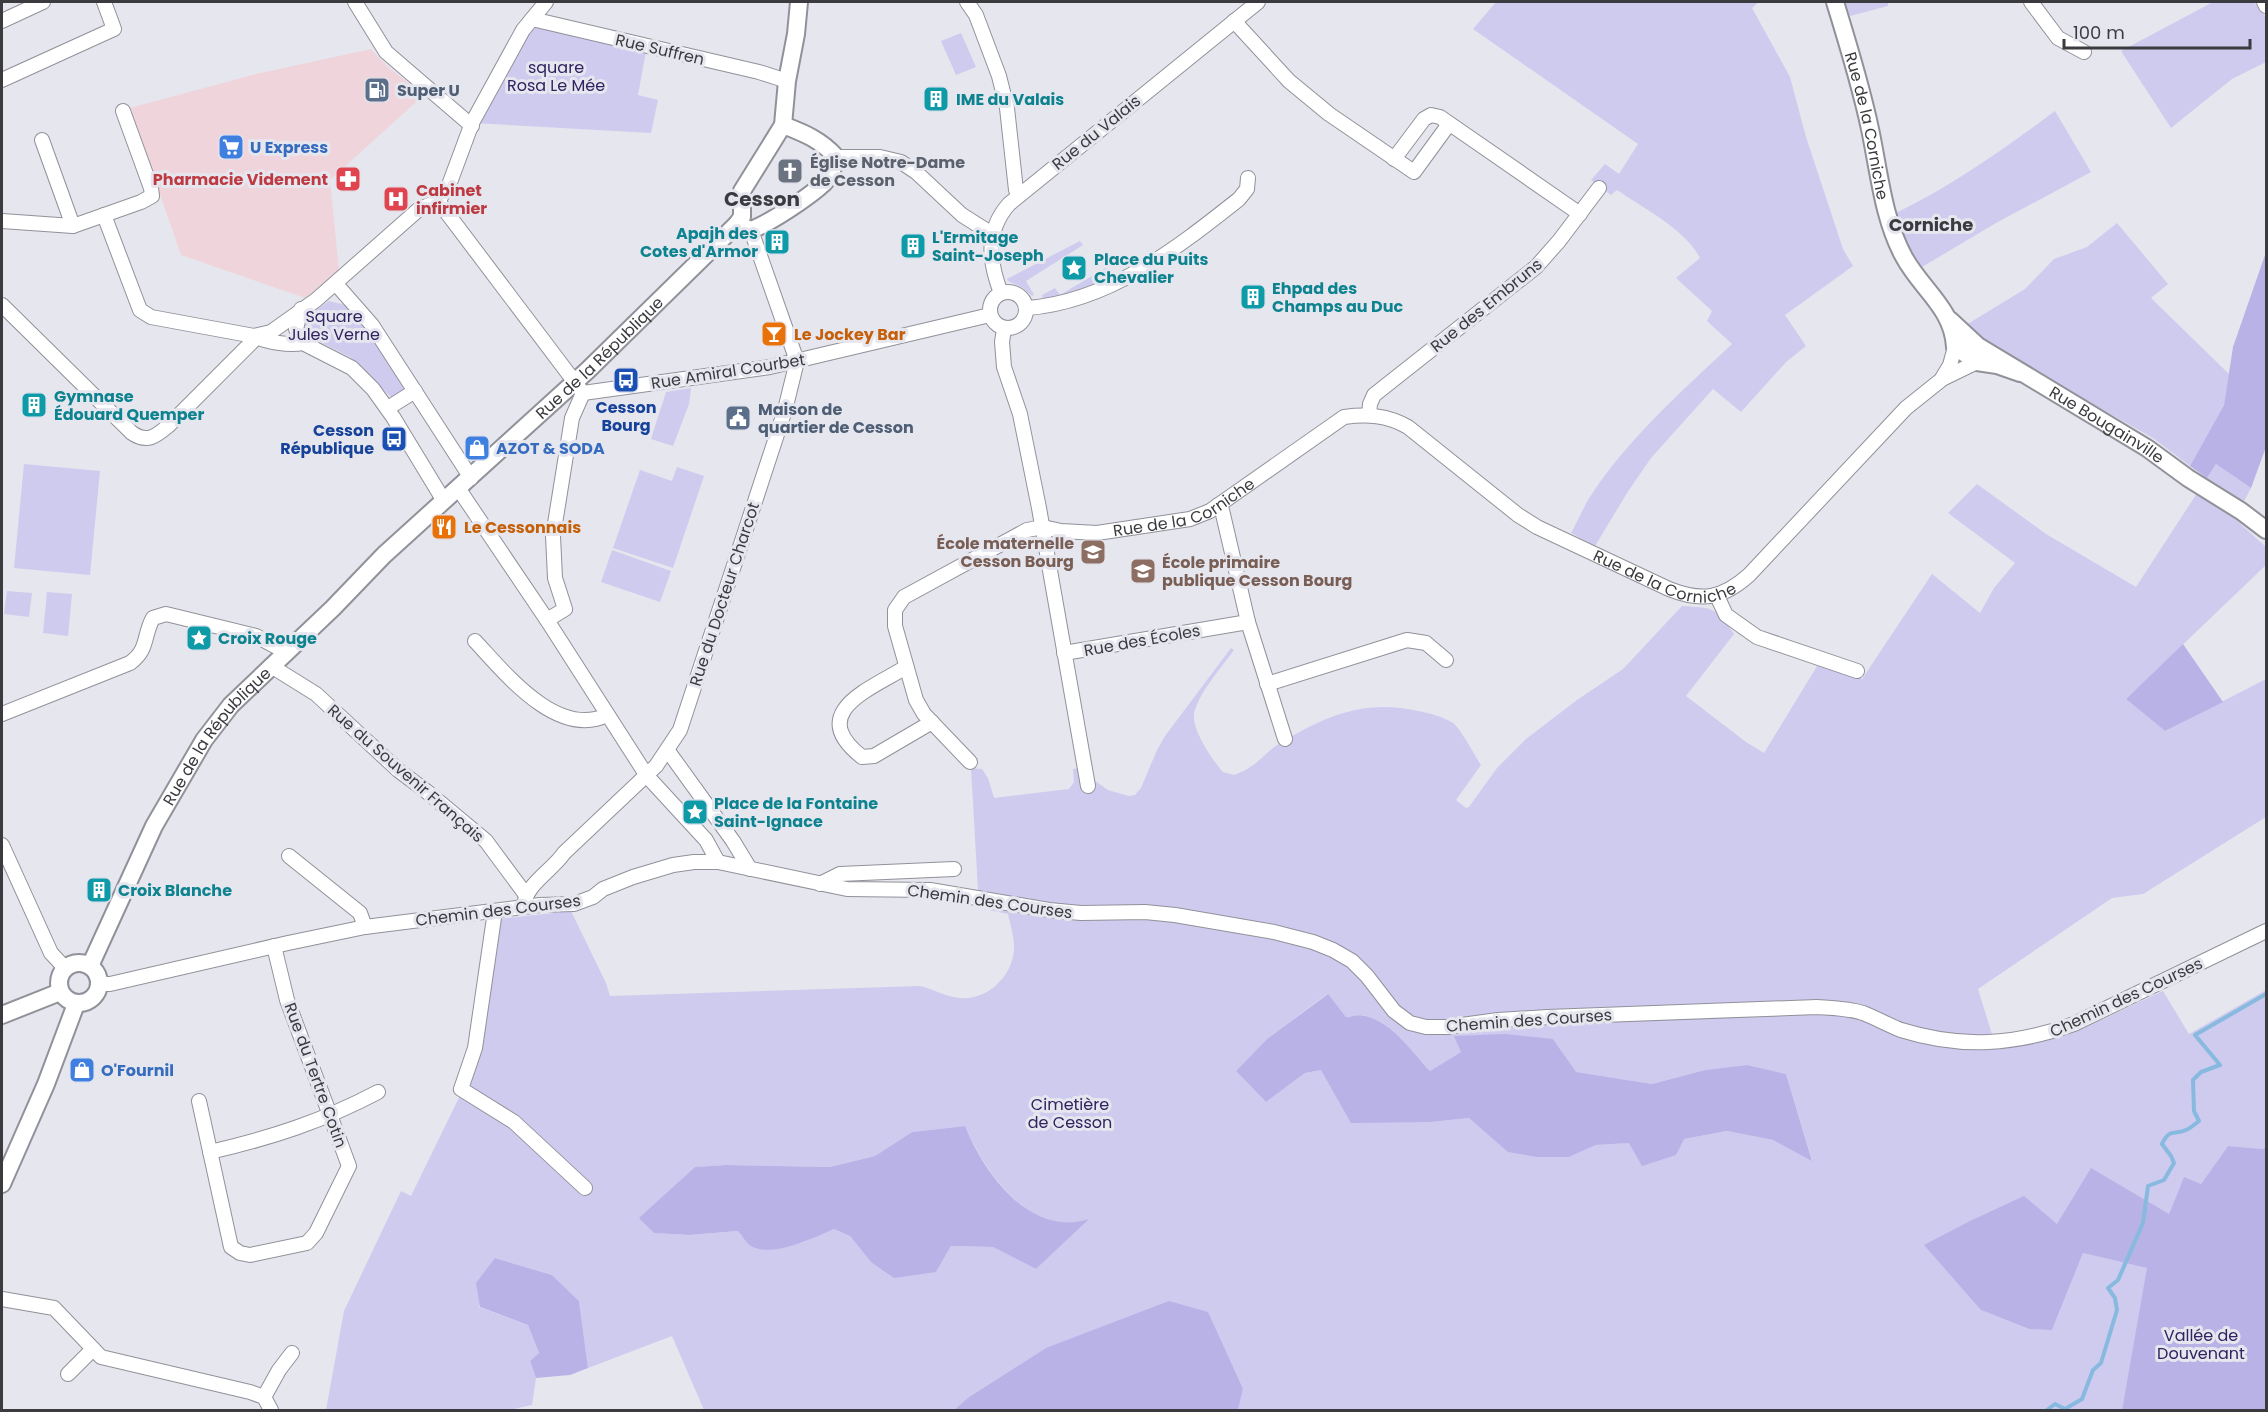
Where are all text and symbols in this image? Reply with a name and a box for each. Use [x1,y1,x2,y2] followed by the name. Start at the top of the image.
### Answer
[2064,12,2250,50] scale bar
[2073,20,2125,45] text: 100 m
[613,28,707,71] street label: Rue Suffren
[1839,49,1894,202] street label: Rue de la Corniche
[507,56,605,97] park label: square Rosa Le Mée
[362,75,392,105] fuel station icon: Super U
[397,79,460,102] place label: Super U
[921,84,951,114] building icon: IME du Valais
[956,88,1064,111] place label: IME du Valais
[1047,89,1146,175] street label: Rue du Valais
[216,132,246,162] supermarket icon: U Express
[250,136,328,159] place label: U Express
[810,151,965,192] place label: Église Notre-Dame de Cesson
[775,156,805,186] church icon: Église Notre-Dame de Cesson
[333,164,363,194] pharmacy icon: Pharmacie Videment
[153,168,328,191] place label: Pharmacie Videment
[416,179,487,220] place label: Cabinet infirmier
[381,184,411,214] hospital icon: Cabinet infirmier
[724,185,800,213] district label: Cesson
[1889,212,1973,237] district label: Corniche
[640,222,758,263] place label: Apajh des Cotes d'Armor
[932,226,1044,267] place label: L'Ermitage Saint-Joseph
[762,227,792,257] building icon: Apajh des Cotes d'Armor
[898,231,928,261] building icon: L'Ermitage Saint-Joseph
[1094,248,1209,289] place label: Place du Puits Chevalier
[1059,253,1089,283] place icon: Place du Puits Chevalier
[1426,253,1547,358] street label: Rue des Embruns
[1272,277,1403,318] place label: Ehpad des Champs au Duc
[1238,282,1268,312] building icon: Ehpad des Champs au Duc
[530,291,669,424] street label: Rue de la République
[288,305,380,346] park label: Square Jules Verne
[759,319,789,349] bar icon: Le Jockey Bar
[794,323,906,346] place label: Le Jockey Bar
[649,348,807,395] street label: Rue Amiral Courbet
[611,365,641,395] bus stop icon: Cesson Bourg
[2045,381,2169,469] street label: Rue Bougainville
[54,385,204,426] place label: Gymnase Édouard Quemper
[19,390,49,420] building icon: Gymnase Édouard Quemper
[596,396,656,437] place label: Cesson Bourg
[758,398,914,439] place label: Maison de quartier de Cesson
[723,403,753,433] public building icon: Maison de quartier de Cesson
[280,419,374,460] place label: Cesson République
[379,424,409,454] bus stop icon: Cesson République
[462,433,492,463] shop icon: AZOT & SODA
[496,437,605,460] place label: AZOT & SODA
[1112,472,1259,542] street label: Rue de la Corniche
[684,499,765,689] street label: Rue du Docteur Charcot
[429,512,459,542] restaurant icon: Le Cessonnais
[464,516,581,539] place label: Le Cessonnais
[937,532,1074,573] place label: École maternelle Cesson Bourg
[1078,537,1108,567] school or university icon: École maternelle Cesson Bourg
[1590,544,1741,609] street label: Rue de la Corniche
[1162,551,1352,592] place label: École primaire publique Cesson Bourg
[1128,556,1158,586] school or university icon: École primaire publique Cesson Bourg
[1082,619,1202,662] street label: Rue des Écoles
[184,623,214,653] place icon: Croix Rouge
[218,627,317,650] place label: Croix Rouge
[157,662,276,810] street label: Rue de la République
[322,699,489,848] street label: Rue du Souvenir Français
[714,792,878,833] place label: Place de la Fontaine Saint-Ignace
[680,797,710,827] place icon: Place de la Fontaine Saint-Ignace
[84,875,114,905] building icon: Croix Blanche
[118,879,232,902] place label: Croix Blanche
[906,879,1074,924] street label: Chemin des Courses
[414,889,582,932] street label: Chemin des Courses
[2046,952,2206,1043] street label: Chemin des Courses
[279,1000,352,1151] street label: Rue du Tertre Cotin
[1445,1003,1613,1038] street label: Chemin des Courses
[67,1055,97,1085] shop icon: O'Fournil
[101,1059,174,1082] place label: O'Fournil
[1028,1093,1112,1134] park label: Cimetière de Cesson
[2157,1324,2245,1365] park label: Vallée de Douvenant

